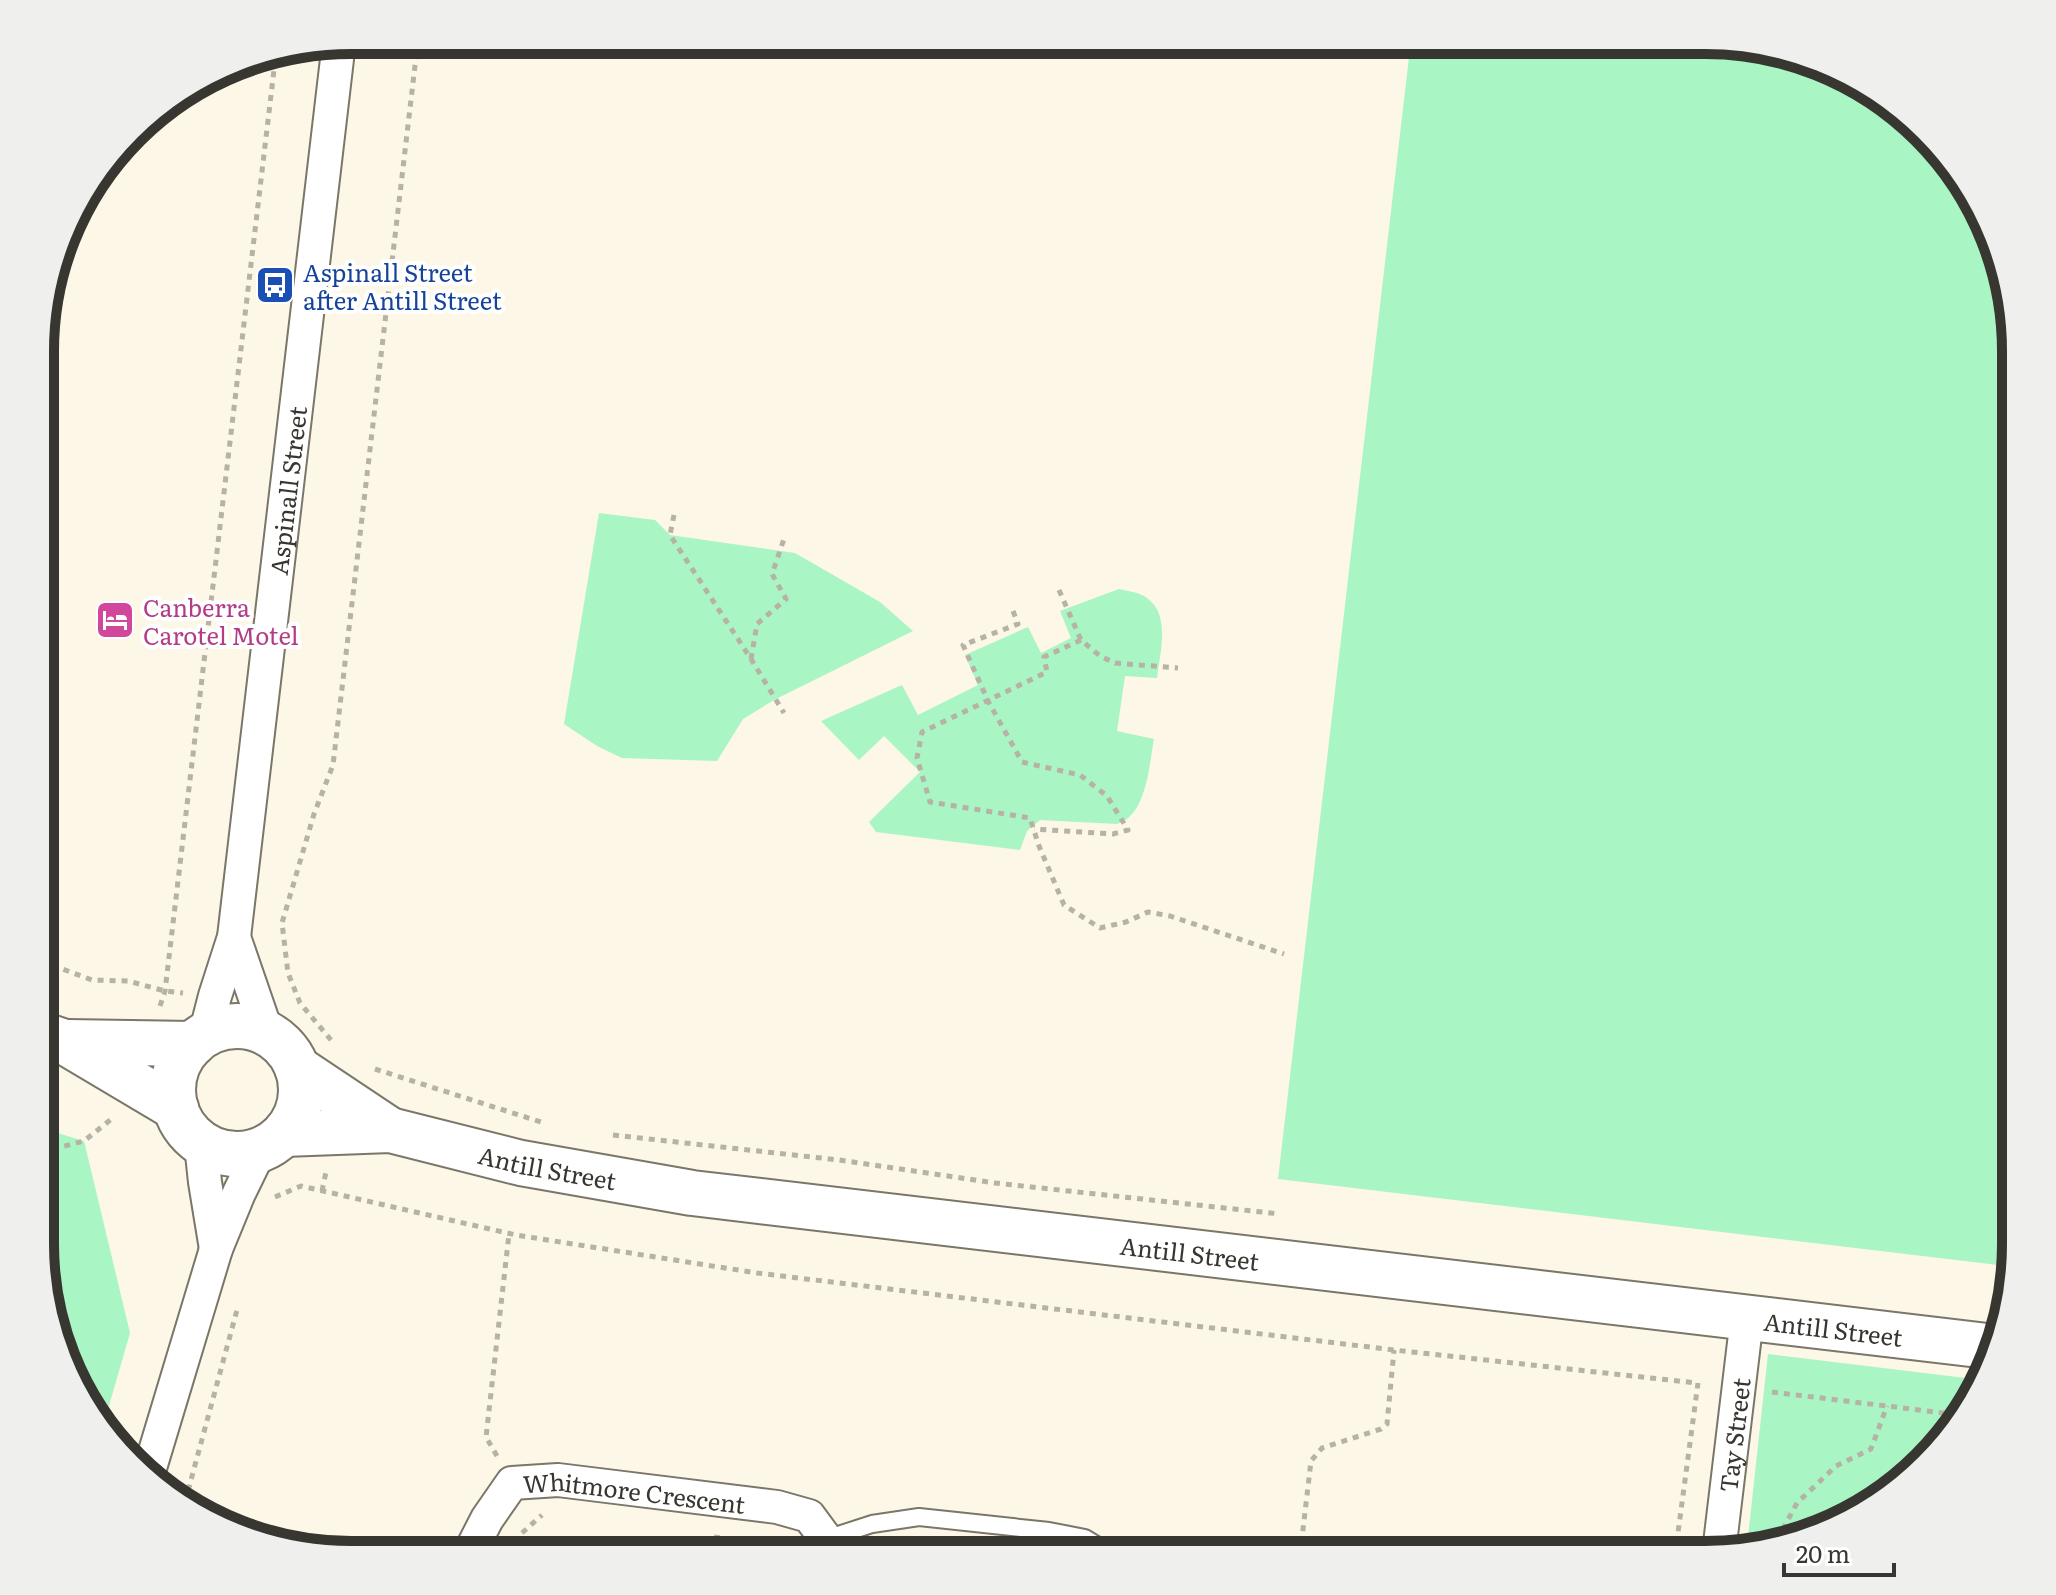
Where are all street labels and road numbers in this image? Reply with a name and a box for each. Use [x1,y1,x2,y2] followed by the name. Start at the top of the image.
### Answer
[259,404,314,577] street label: Aspinall Street
[475,1136,620,1197] street label: Antill Street
[1118,1226,1261,1277] street label: Antill Street
[1762,1302,1905,1353] street label: Antill Street
[1709,1375,1757,1494] street label: Tay Street
[522,1462,748,1520] street label: Whitmore Crescent

